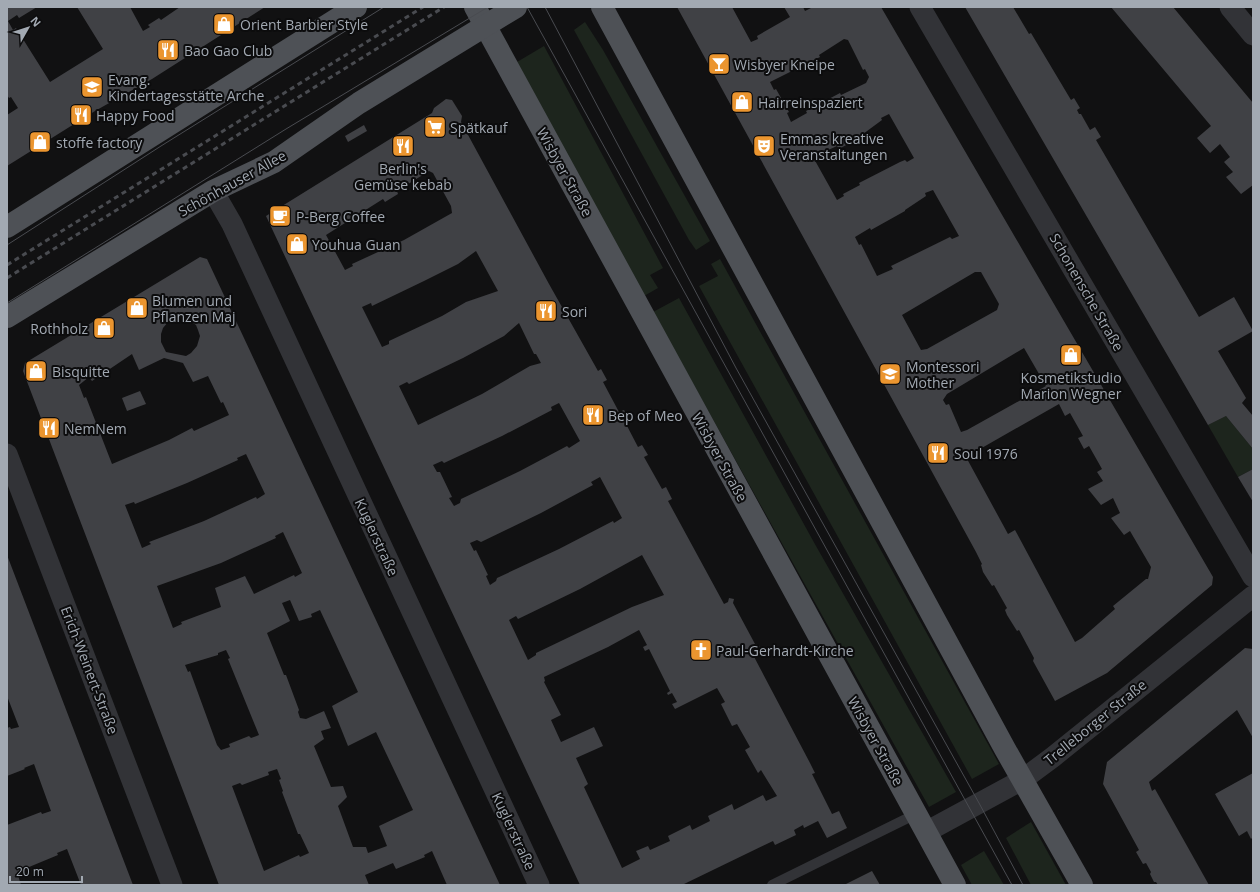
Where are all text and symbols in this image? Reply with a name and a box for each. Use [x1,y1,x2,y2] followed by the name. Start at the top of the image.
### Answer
[8,8,48,48] north arrow
[211,11,237,37] shop icon: Orient Barbier Style
[28,13,45,30] text: N
[240,15,368,34] place label: Orient Barbier Style
[155,37,181,63] restaurant icon: Bao Gao Club
[184,41,272,60] place label: Bao Gao Club
[706,51,732,77] bar icon: Wisbyer Kneipe
[734,55,835,74] place label: Wisbyer Kneipe
[108,70,265,105] place label: Evang. Kindertagesstätte Arche
[79,74,105,100] school or university icon: Evang. Kindertagesstätte Arche
[729,89,755,115] shop icon: Hairreinspaziert
[758,93,863,112] place label: Hairreinspaziert
[68,102,94,128] restaurant icon: Happy Food
[96,106,175,125] place label: Happy Food
[422,114,448,140] supermarket icon: Spätkauf
[450,118,509,137] place label: Spätkauf
[533,124,597,220] street label: Wisbyer Straße
[27,129,53,155] shop icon: stoffe factory
[780,129,887,164] place label: Emmas kreative Veranstaltungen
[56,133,143,152] place label: stoffe factory
[390,133,416,159] restaurant icon: Berlin's Gemüse kebab
[751,133,777,159] theatre icon: Emmas kreative Veranstaltungen
[175,145,289,221] street label: Schönhauser Allee
[354,159,452,194] place label: Berlin's Gemüse kebab
[267,203,293,229] cafe icon: P-Berg Coffee
[296,207,385,226] place label: P-Berg Coffee
[1046,230,1128,354] street label: Schonensche Straße
[284,231,310,257] shop icon: Youhua Guan
[312,235,401,254] place label: Youhua Guan
[152,291,236,326] place label: Blumen und Pflanzen Maj
[124,295,150,321] shop icon: Blumen und Pflanzen Maj
[533,298,559,324] restaurant icon: Sori
[562,302,587,321] place label: Sori
[91,315,117,341] shop icon: Rothholz
[30,319,88,338] place label: Rothholz
[1058,342,1084,368] shop icon: Kosmetikstudio Marion Wegner
[906,357,979,392] place label: Montessori Mother
[23,358,49,384] shop icon: Bisquitte
[877,361,903,387] school or university icon: Montessori Mother
[52,362,110,381] place label: Bisquitte
[1020,368,1122,403] place label: Kosmetikstudio Marion Wegner
[580,402,606,428] restaurant icon: Bep of Meo
[608,406,683,425] place label: Bep of Meo
[688,409,752,505] street label: Wisbyer Straße
[36,415,62,441] restaurant icon: NemNem
[64,419,127,438] place label: NemNem
[925,440,951,466] restaurant icon: Soul 1976
[954,444,1018,463] place label: Soul 1976
[351,495,403,579] street label: Kuglerstraße
[57,603,123,737] street label: Erich-Weinert-Straße
[688,637,714,663] church icon: Paul-Gerhardt-Kirche
[716,641,854,660] place label: Paul-Gerhardt-Kirche
[1040,675,1150,769] street label: Trelleborger Straße
[844,693,908,789] street label: Wisbyer Straße
[488,789,540,873] street label: Kuglerstraße
[10,858,82,884] scale bar
[16,863,44,880] text: 20 m

